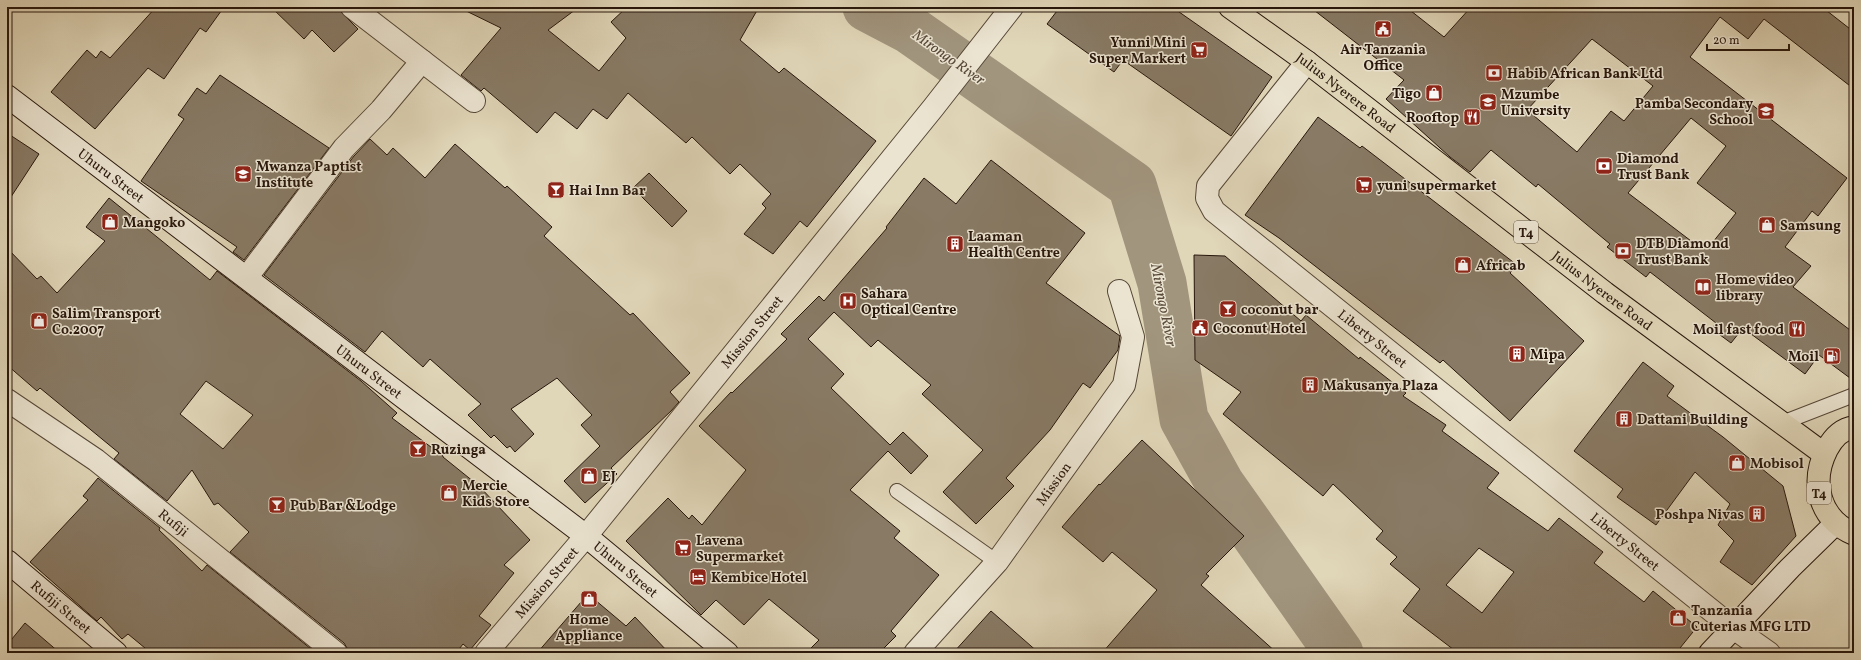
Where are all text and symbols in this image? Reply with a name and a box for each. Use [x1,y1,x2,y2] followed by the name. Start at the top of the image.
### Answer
[1373,19,1393,39] public building icon: Air Tanzania Office
[907,25,989,91] water label: Mirongo River
[1707,26,1789,52] scale bar
[1713,33,1740,49] text: 20 m
[1089,34,1186,69] place label: Yunni Mini Super Markert
[1189,40,1209,60] supermarket icon: Yunni Mini Super Markert
[1340,41,1426,76] place label: Air Tanzania Office
[1291,49,1399,138] street label: Julius Nyerere Road
[1484,63,1504,83] bank icon: Habib African Bank Ltd
[1507,65,1663,84] place label: Habib African Bank Ltd
[1424,83,1444,103] shop icon: Tigo
[1392,85,1421,104] place label: Tigo
[1501,86,1571,121] place label: Mzumbe University
[1478,92,1498,112] school or university icon: Mzumbe University
[1635,95,1753,130] place label: Pamba Secondary School
[1756,101,1776,121] school or university icon: Pamba Secondary School
[1462,107,1482,127] restaurant icon: Rooftop
[1406,109,1459,128] place label: Rooftop
[73,145,148,208] street label: Uhuru Street
[1617,150,1690,185] place label: Diamond Trust Bank
[1594,156,1614,176] bank icon: Diamond Trust Bank
[256,158,361,193] place label: Mwanza Paptist Institute
[233,164,253,184] school or university icon: Mwanza Paptist Institute
[1354,175,1374,195] supermarket icon: yuni supermarket
[1377,177,1497,196] place label: yuni supermarket
[546,180,566,200] bar icon: Hai Inn Bar
[569,182,646,201] place label: Hai Inn Bar
[100,212,120,232] shop icon: Mangoko
[123,214,185,233] place label: Mangoko
[1757,215,1777,235] shop icon: Samsung
[1780,217,1841,236] place label: Samsung
[1514,221,1538,243] road number: T4
[968,228,1060,263] place label: Laaman Health Centre
[945,234,965,254] building icon: Laaman Health Centre
[1636,235,1729,270] place label: DTB Diamond Trust Bank
[1613,241,1633,261] bank icon: DTB Diamond Trust Bank
[1547,247,1656,336] street label: Julius Nyerere Road
[1453,255,1473,275] shop icon: Africab
[1476,257,1525,276] place label: Africab
[1144,261,1181,349] water label: Mirongo River
[1716,271,1794,306] place label: Home video library
[1693,277,1713,297] library icon: Home video library
[861,285,956,320] place label: Sahara Optical Centre
[838,291,858,311] hospital icon: Sahara Optical Centre
[717,292,788,373] street label: Mission Street
[1218,299,1238,319] bar icon: coconut bar
[1241,301,1319,320] place label: coconut bar
[52,305,160,340] place label: Salim Transport Co.2007
[1333,306,1410,373] street label: Liberty Street
[29,311,49,331] shop icon: Salim Transport Co.2007
[1190,318,1210,338] public building icon: Coconut Hotel
[1787,319,1807,339] restaurant icon: Moil fast food
[1213,320,1306,339] place label: Coconut Hotel
[1693,321,1784,340] place label: Moil fast food
[331,341,406,404] street label: Uhuru Street
[1507,344,1527,364] building icon: Mipa
[1530,346,1565,365] place label: Mipa
[1822,346,1842,366] fuel station icon: Moil
[1788,348,1819,367] place label: Moil
[1300,375,1320,395] building icon: Makusanya Plaza
[1323,377,1439,396] place label: Makusanya Plaza
[1614,409,1634,429] building icon: Dattani Building
[1637,411,1748,430] place label: Dattani Building
[408,439,428,459] bar icon: Ruzinga
[431,441,486,460] place label: Ruzinga
[1727,453,1747,473] shop icon: Mobisol
[1750,455,1804,474] place label: Mobisol
[1032,459,1077,510] street label: Mission
[579,466,599,486] shop icon: EJ
[602,468,616,487] place label: EJ
[462,477,529,512] place label: Mercie Kids Store
[1807,482,1831,504] road number: T4
[439,483,459,503] shop icon: Mercie Kids Store
[267,495,287,515] bar icon: Pub Bar &Lodge
[290,497,396,516] place label: Pub Bar &Lodge
[1747,504,1767,524] building icon: Poshpa Nivas
[153,505,192,542] street label: Rufiji
[1656,506,1744,525] place label: Poshpa Nivas
[1586,509,1663,576] street label: Liberty Street
[696,532,784,567] place label: Lavena Supermarket
[588,538,661,603] street label: Uhuru Street
[673,538,693,558] supermarket icon: Lavena Supermarket
[511,543,584,623] street label: Mission Street
[688,567,708,587] hotel icon: Kembice Hotel
[711,569,807,588] place label: Kembice Hotel
[26,577,95,639] street label: Rufiji Street
[579,589,599,609] shop icon: Home Appliance
[1691,602,1811,637] place label: Tanzania Cuterias MFG LTD
[1668,608,1688,628] shop icon: Tanzania Cuterias MFG LTD
[556,611,622,646] place label: Home Appliance

